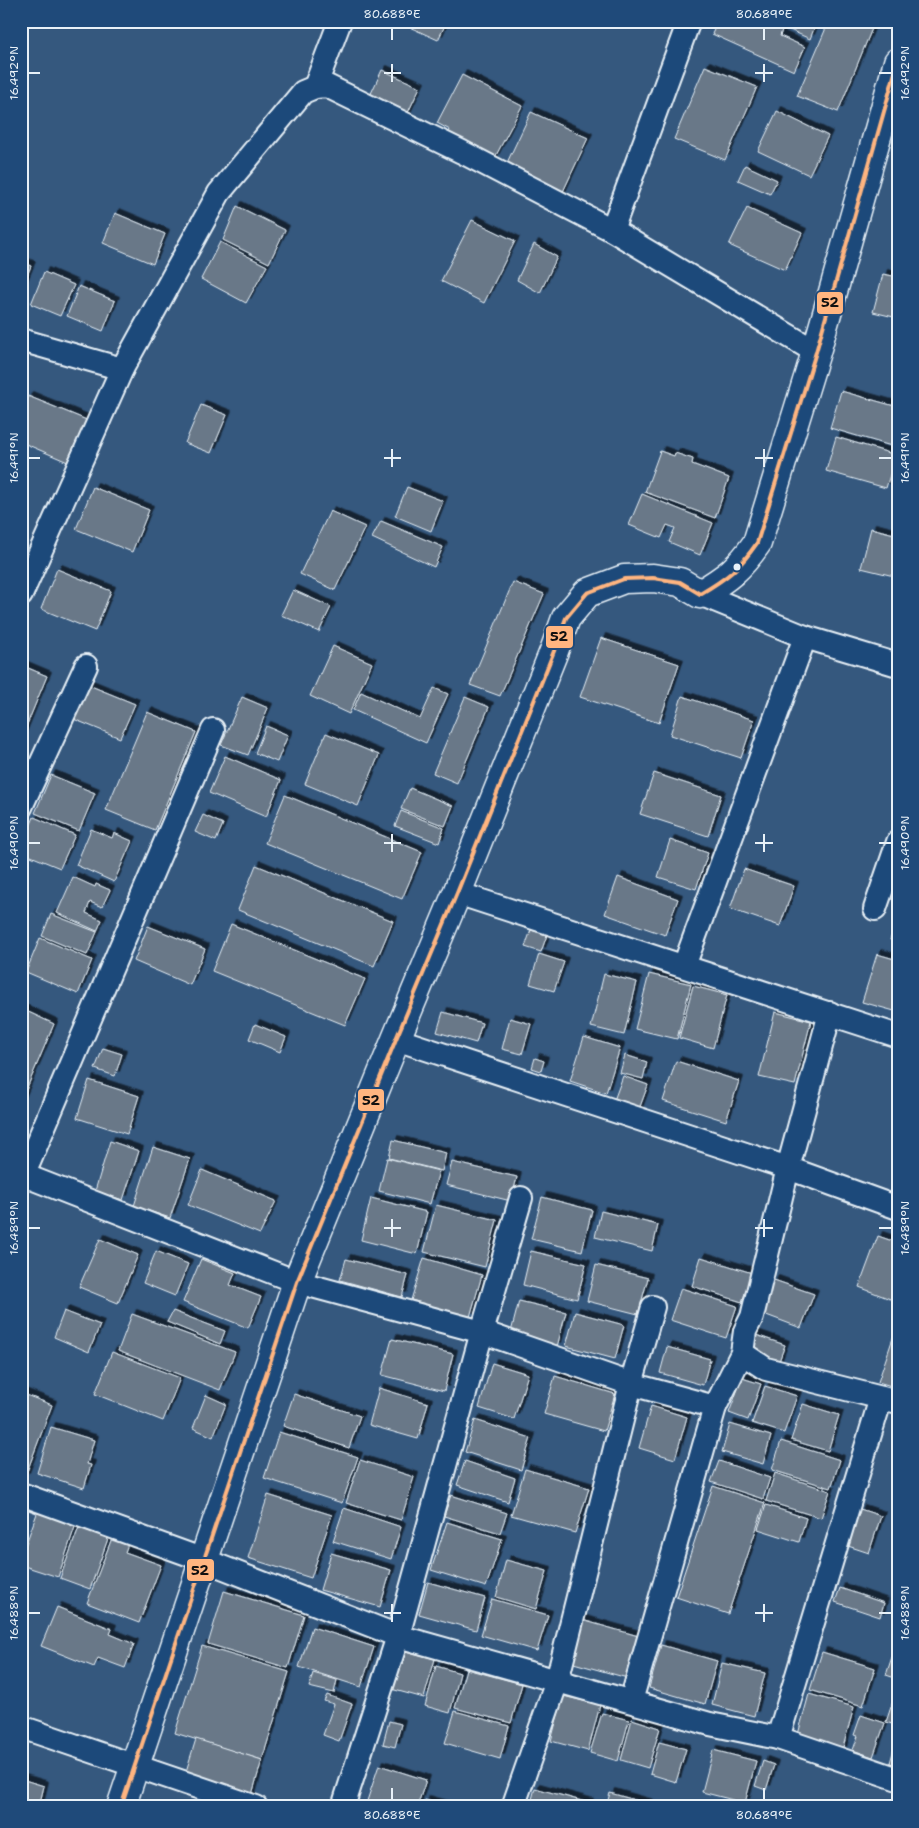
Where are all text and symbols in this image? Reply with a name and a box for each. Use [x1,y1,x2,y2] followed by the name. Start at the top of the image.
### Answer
[364,6,420,22] text: 80.688°E
[736,6,792,22] text: 80.689°E
[6,46,22,100] text: 16.492°N
[897,46,913,100] text: 16.492°N
[816,291,844,315] line badge: 52
[821,293,839,311] text: 52
[6,432,22,484] text: 16.491°N
[897,432,913,484] text: 16.491°N
[732,562,742,572] unlabelled marker
[545,625,574,649] line badge: 52
[550,627,568,645] text: 52
[6,816,22,870] text: 16.490°N
[897,816,913,870] text: 16.490°N
[357,1088,385,1112] line badge: 52
[362,1091,380,1109] text: 52
[6,1201,22,1255] text: 16.489°N
[897,1201,913,1255] text: 16.489°N
[186,1558,215,1582] line badge: 52
[191,1561,209,1579] text: 52
[6,1586,22,1640] text: 16.488°N
[897,1586,913,1640] text: 16.488°N
[364,1807,420,1823] text: 80.688°E
[736,1807,792,1823] text: 80.689°E

